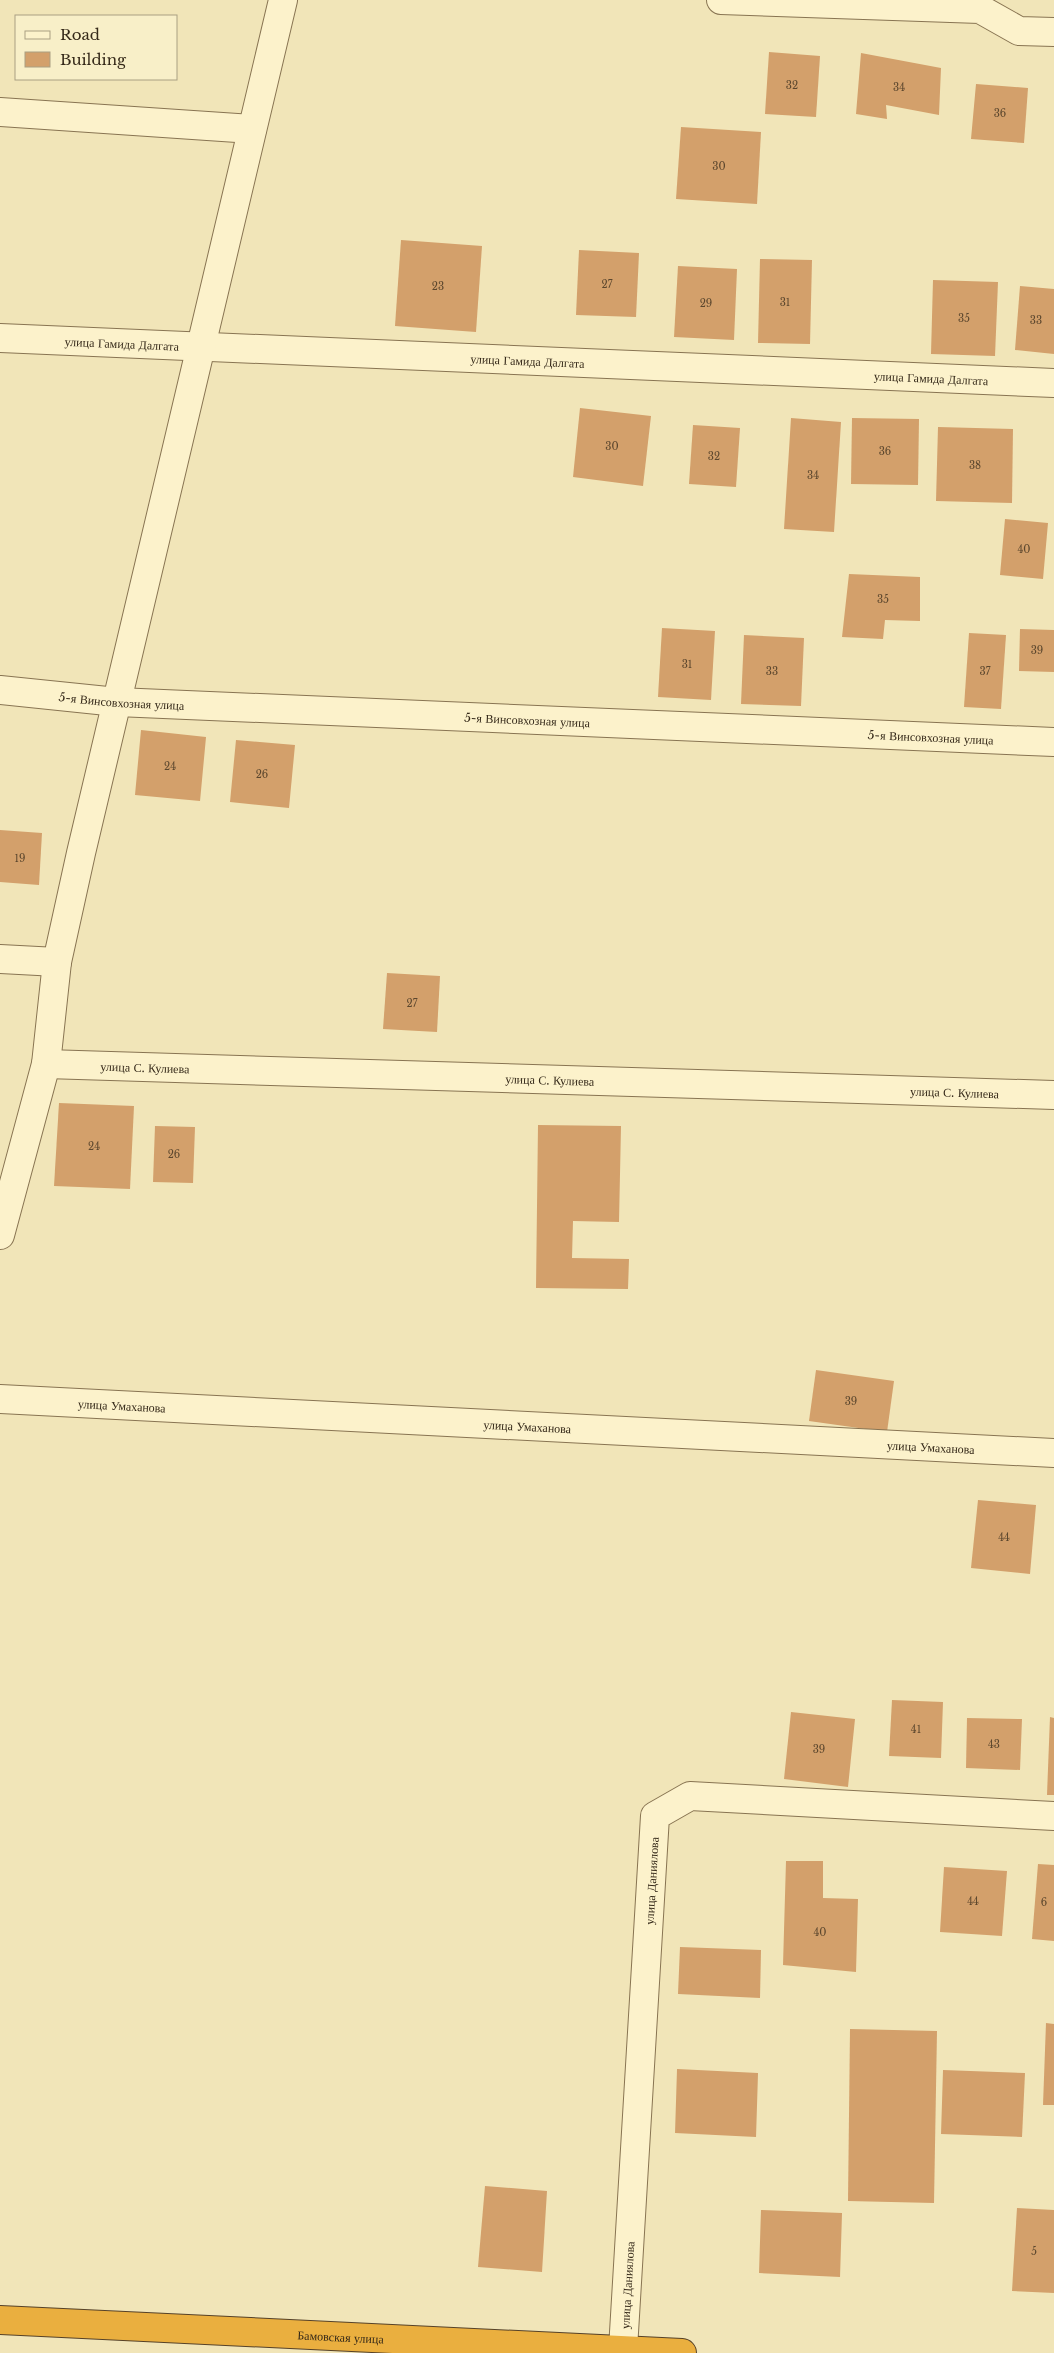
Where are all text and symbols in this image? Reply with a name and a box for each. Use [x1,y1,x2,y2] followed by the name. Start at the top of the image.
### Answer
[15,15,178,80] legend
[60,25,100,44] text: Road
[60,50,127,69] text: Building
[786,79,798,92] house number: 32
[893,81,905,94] house number: 34
[994,107,1006,120] house number: 36
[712,160,726,173] house number: 30
[601,278,614,291] house number: 27
[432,280,444,293] house number: 23
[780,296,790,309] house number: 31
[700,297,712,310] house number: 29
[958,312,970,325] house number: 35
[1030,314,1042,327] house number: 33
[64,333,180,353] street label: улица Гамида Далгата
[470,351,586,370] street label: улица Гамида Далгата
[874,368,989,388] street label: улица Гамида Далгата
[605,440,619,453] house number: 30
[879,445,891,458] house number: 36
[708,450,720,463] house number: 32
[969,459,981,472] house number: 38
[807,469,819,482] house number: 34
[1018,543,1031,556] house number: 40
[877,593,889,606] house number: 35
[1031,644,1043,657] house number: 39
[682,658,692,671] house number: 31
[766,665,778,678] house number: 33
[979,665,992,678] house number: 37
[58,689,185,712] street label: 5-я Винсовхозная улица
[464,709,591,730] street label: 5-я Винсовхозная улица
[867,727,995,747] street label: 5-я Винсовхозная улица
[164,760,176,773] house number: 24
[256,768,268,781] house number: 26
[15,852,25,865] house number: 19
[406,997,419,1010] house number: 27
[100,1058,190,1076] street label: улица С. Кулиева
[505,1071,595,1088] street label: улица С. Кулиева
[910,1083,1000,1101] street label: улица С. Кулиева
[88,1140,100,1153] house number: 24
[168,1148,180,1161] house number: 26
[845,1395,857,1408] house number: 39
[78,1396,167,1415] street label: улица Умаханова
[483,1416,572,1436] street label: улица Умаханова
[887,1437,976,1456] street label: улица Умаханова
[998,1531,1010,1544] house number: 44
[911,1723,921,1736] house number: 41
[988,1738,1000,1751] house number: 43
[813,1743,825,1756] house number: 39
[641,1836,661,1925] street label: улица Даниялова
[967,1895,979,1908] house number: 44
[1041,1896,1047,1909] house number: 6
[814,1926,827,1939] house number: 40
[617,2240,637,2329] street label: улица Даниялова
[1031,2245,1037,2258] house number: 5
[297,2327,385,2346] street label: Бамовская улица

